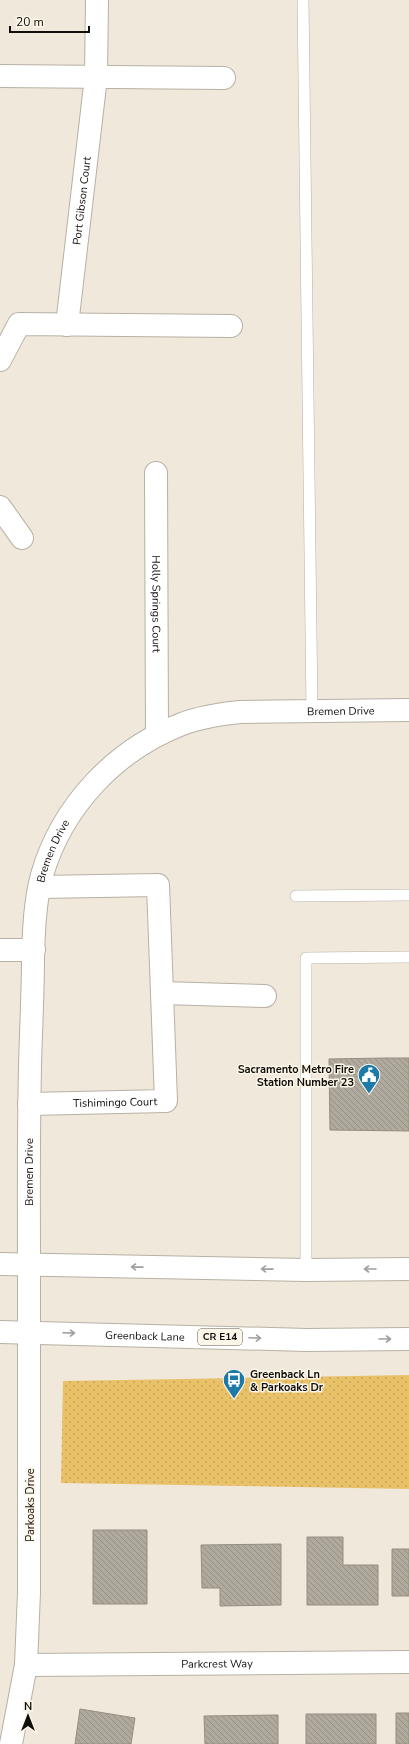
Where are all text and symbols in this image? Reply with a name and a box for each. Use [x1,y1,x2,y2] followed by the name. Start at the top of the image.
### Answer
[10,8,89,34] scale bar
[16,14,44,30] text: 20 m
[69,156,94,246] street label: Port Gibson Court
[149,555,164,653] street label: Holly Springs Court
[307,703,375,719] street label: Bremen Drive
[33,816,73,884] street label: Bremen Drive
[238,1062,354,1090] place label: Sacramento Metro Fire Station Number 23
[356,1062,382,1095] public building icon: Sacramento Metro Fire Station Number 23
[73,1094,157,1111] street label: Tishimingo Court
[21,1138,36,1206] street label: Bremen Drive
[131,1263,144,1270] one-way arrow
[261,1265,274,1273] one-way arrow
[364,1265,377,1273] one-way arrow
[105,1327,185,1344] street label: Greenback Lane
[62,1329,75,1337] one-way arrow
[198,1329,242,1345] road number: CR E14
[248,1334,261,1342] one-way arrow
[378,1335,391,1343] one-way arrow
[221,1367,247,1400] bus stop icon: Greenback Ln & Parkoaks Dr
[250,1367,324,1395] place label: Greenback Ln & Parkoaks Dr
[23,1468,38,1542] street label: Parkoaks Drive
[181,1656,253,1671] street label: Parkcrest Way
[8,1696,48,1736] north arrow
[24,1699,32,1714] text: N

